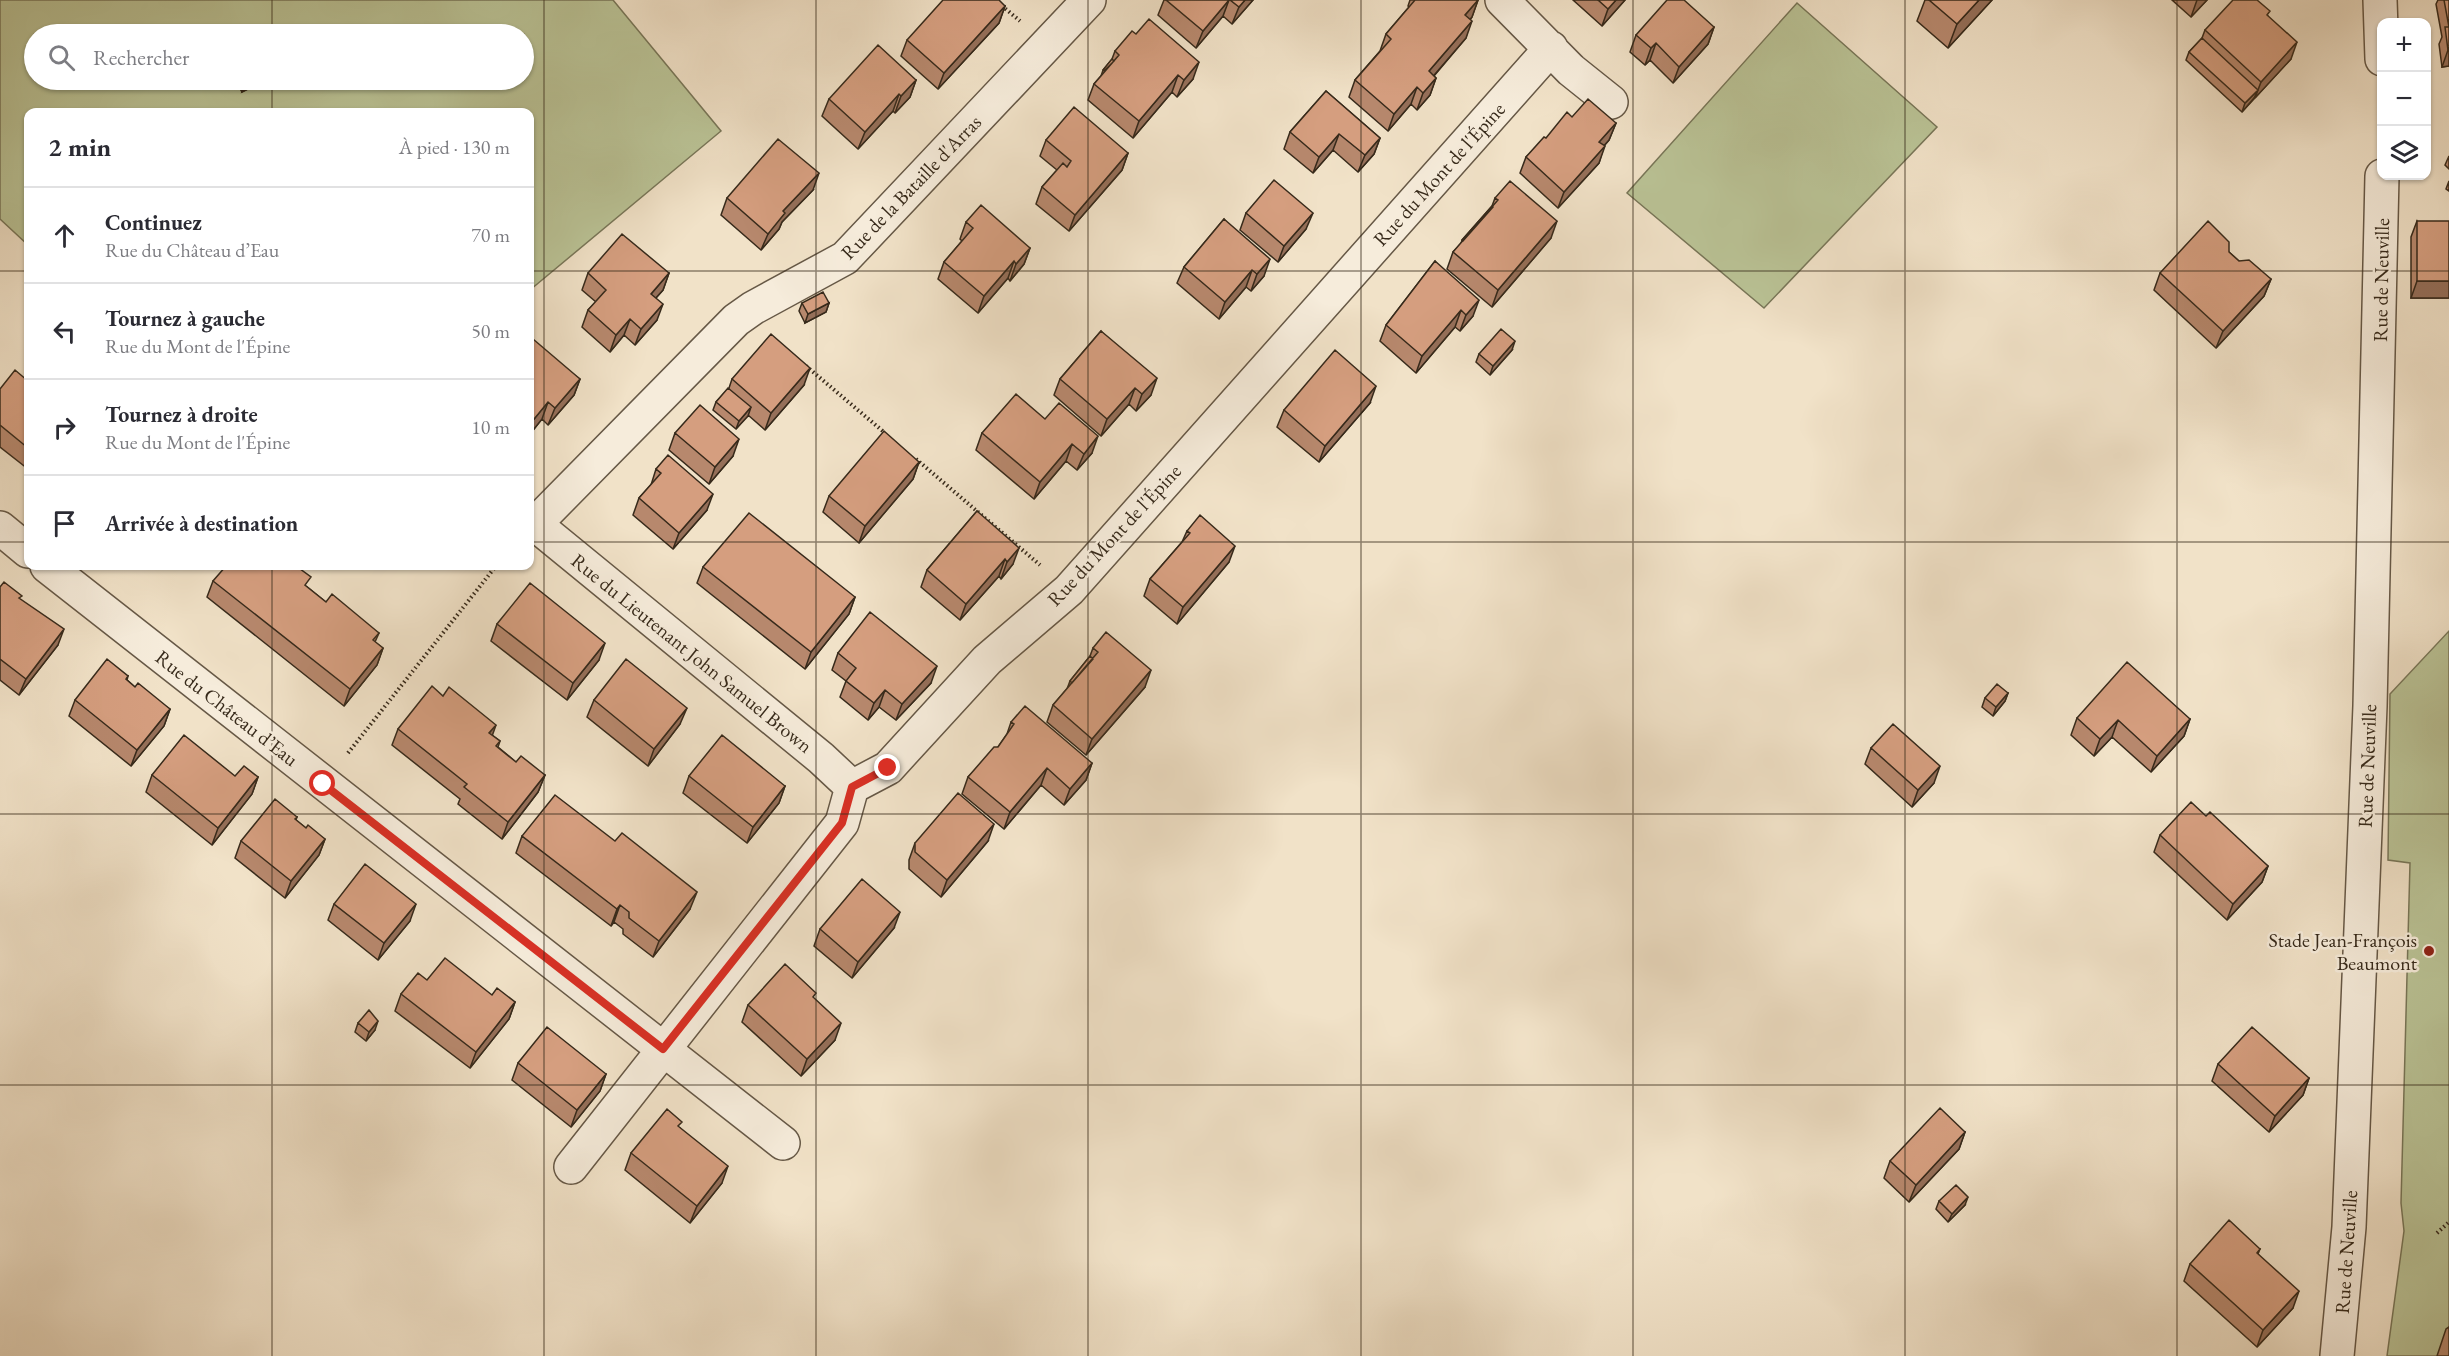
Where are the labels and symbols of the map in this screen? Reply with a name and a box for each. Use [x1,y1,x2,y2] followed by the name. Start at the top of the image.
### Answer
[1367,96,1511,252] street label: Rue du Mont de l'Épine
[835,109,987,265] street label: Rue de la Bataille d'Arras
[2367,218,2395,342] street label: Rue de Neuville
[1041,458,1187,612] street label: Rue du Mont de l'Épine
[566,548,818,759] street label: Rue du Lieutenant John Samuel Brown
[150,644,304,772] street label: Rue du Château d’Eau
[2352,704,2382,828] street label: Rue de Neuville
[874,754,900,780] route end
[309,770,335,796] route start
[2268,927,2418,976] place label: Stade Jean-François Beaumont
[2422,944,2436,958] marker: Stade Jean-François Beaumont
[2329,1189,2363,1315] street label: Rue de Neuville

